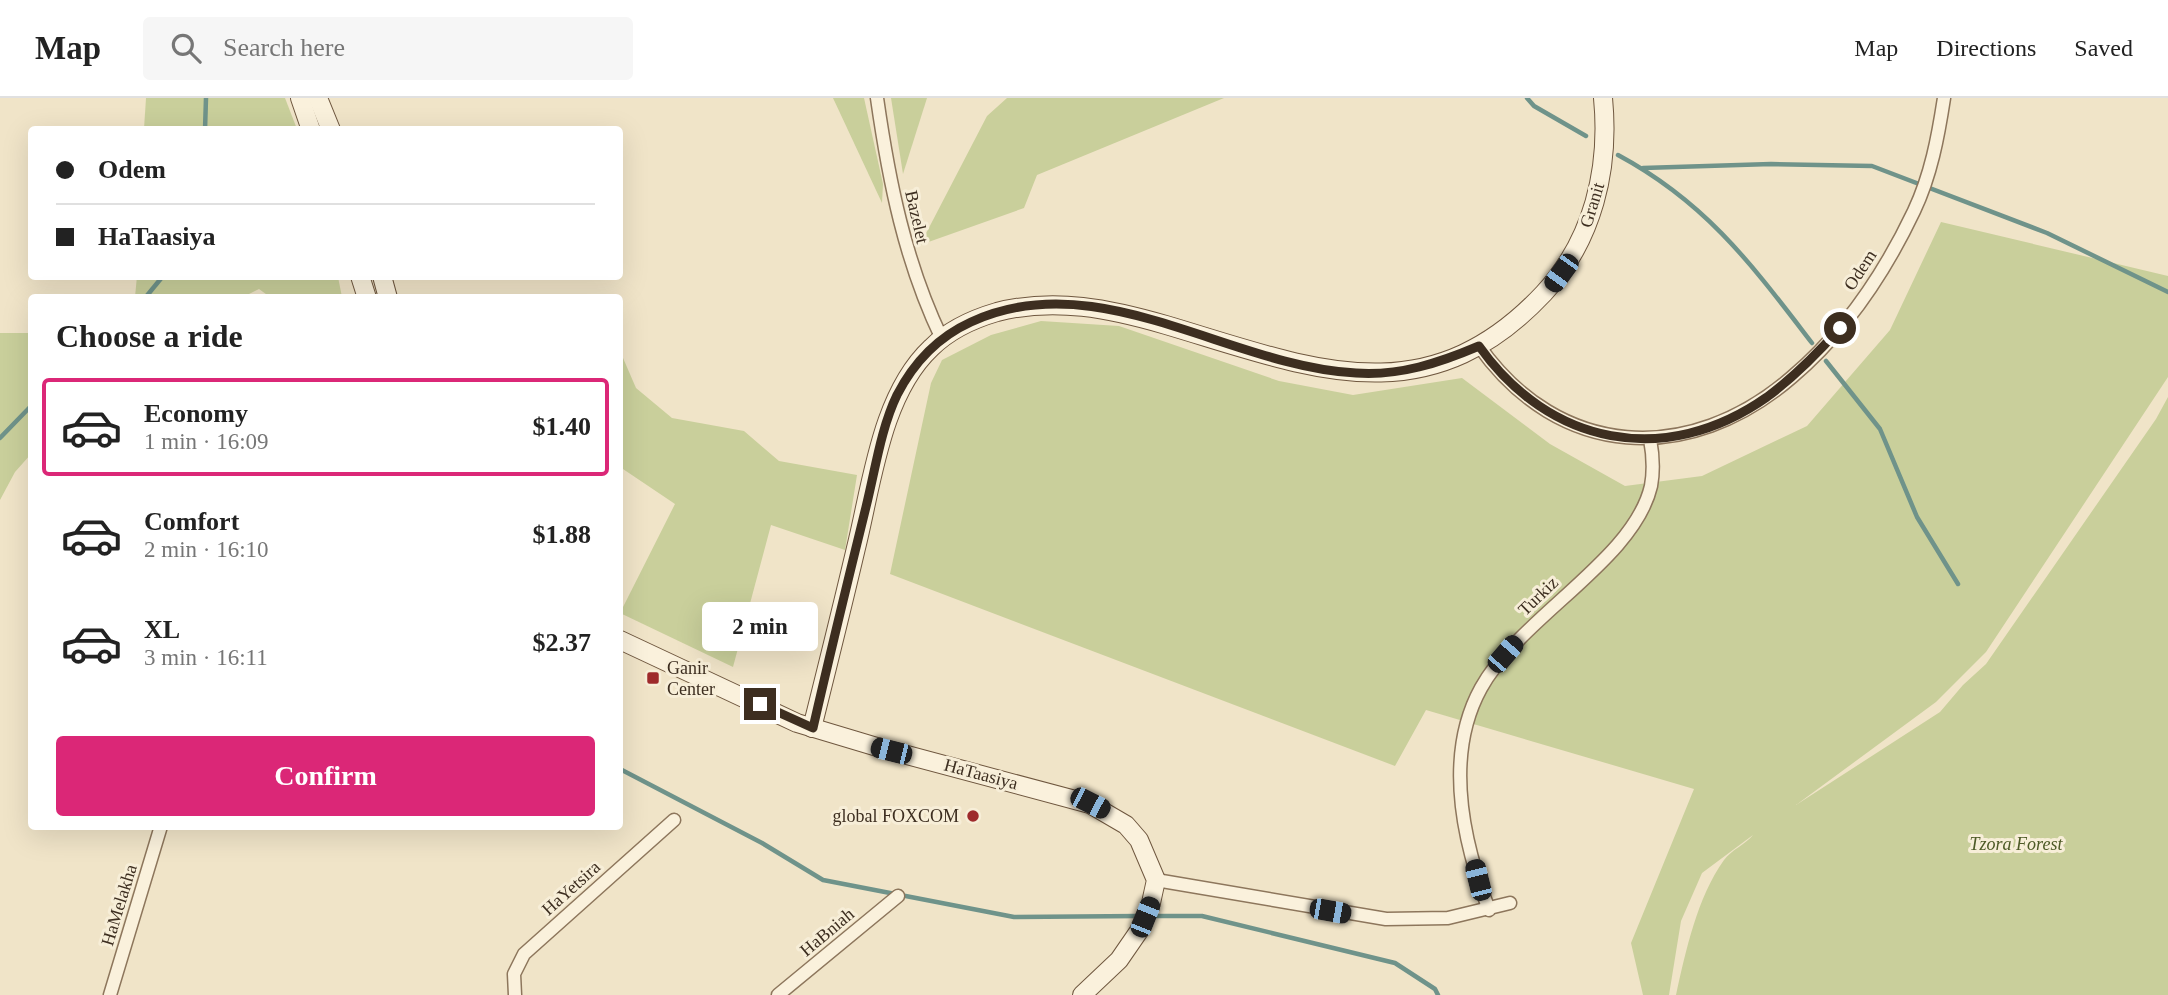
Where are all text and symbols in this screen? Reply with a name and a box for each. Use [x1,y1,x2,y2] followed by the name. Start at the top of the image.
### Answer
[143,17,633,80] search box
[167,29,205,67] icon: search
[35,30,101,66] text: Map
[223,33,345,62] text: Search here
[1854,35,1898,61] text: Map
[1936,35,2036,61] text: Directions
[2074,35,2133,61] text: Saved
[98,155,166,184] text: Odem
[1576,180,1608,230] street label: Granit
[901,188,933,246] street label: Bazelet
[98,222,216,251] text: HaTaasiya
[1840,246,1880,294] street label: Odem
[1541,250,1582,296] car
[1824,312,1856,344] route start
[56,318,243,354] text: Choose a ride
[60,396,123,459] icon: car
[144,399,248,428] text: Economy
[533,412,591,441] text: $1.40
[144,429,269,454] text: 1 min · 16:09
[60,504,123,567] icon: car
[144,507,239,536] text: Comfort
[533,520,591,549] text: $1.88
[144,537,269,562] text: 2 min · 16:10
[1514,572,1562,620] street label: Turkiz
[702,602,818,652] callout: 2 min
[60,612,123,675] icon: car
[732,614,788,639] text: 2 min
[144,615,180,644] text: XL
[533,628,591,657] text: $2.37
[1484,631,1527,677] car
[144,645,268,670] text: 3 min · 16:11
[667,658,715,699] place label: Ganir Center
[645,670,661,686] marker: Ganir Center
[744,688,776,720] route end
[56,736,595,816] button: Confirm
[869,736,914,766] car
[942,755,1020,793] street label: HaTaasiya
[1067,784,1114,822] car
[832,806,959,826] place label: global FOXCOM
[965,808,981,824] marker: global FOXCOM
[1970,834,2063,854] park label: Tzora Forest
[538,857,604,919] street label: HaYetsira
[1463,857,1494,903] car
[97,862,141,948] street label: HaMelakha
[1128,894,1163,940] car
[1308,897,1353,925] car
[796,904,858,960] street label: HaBniah

